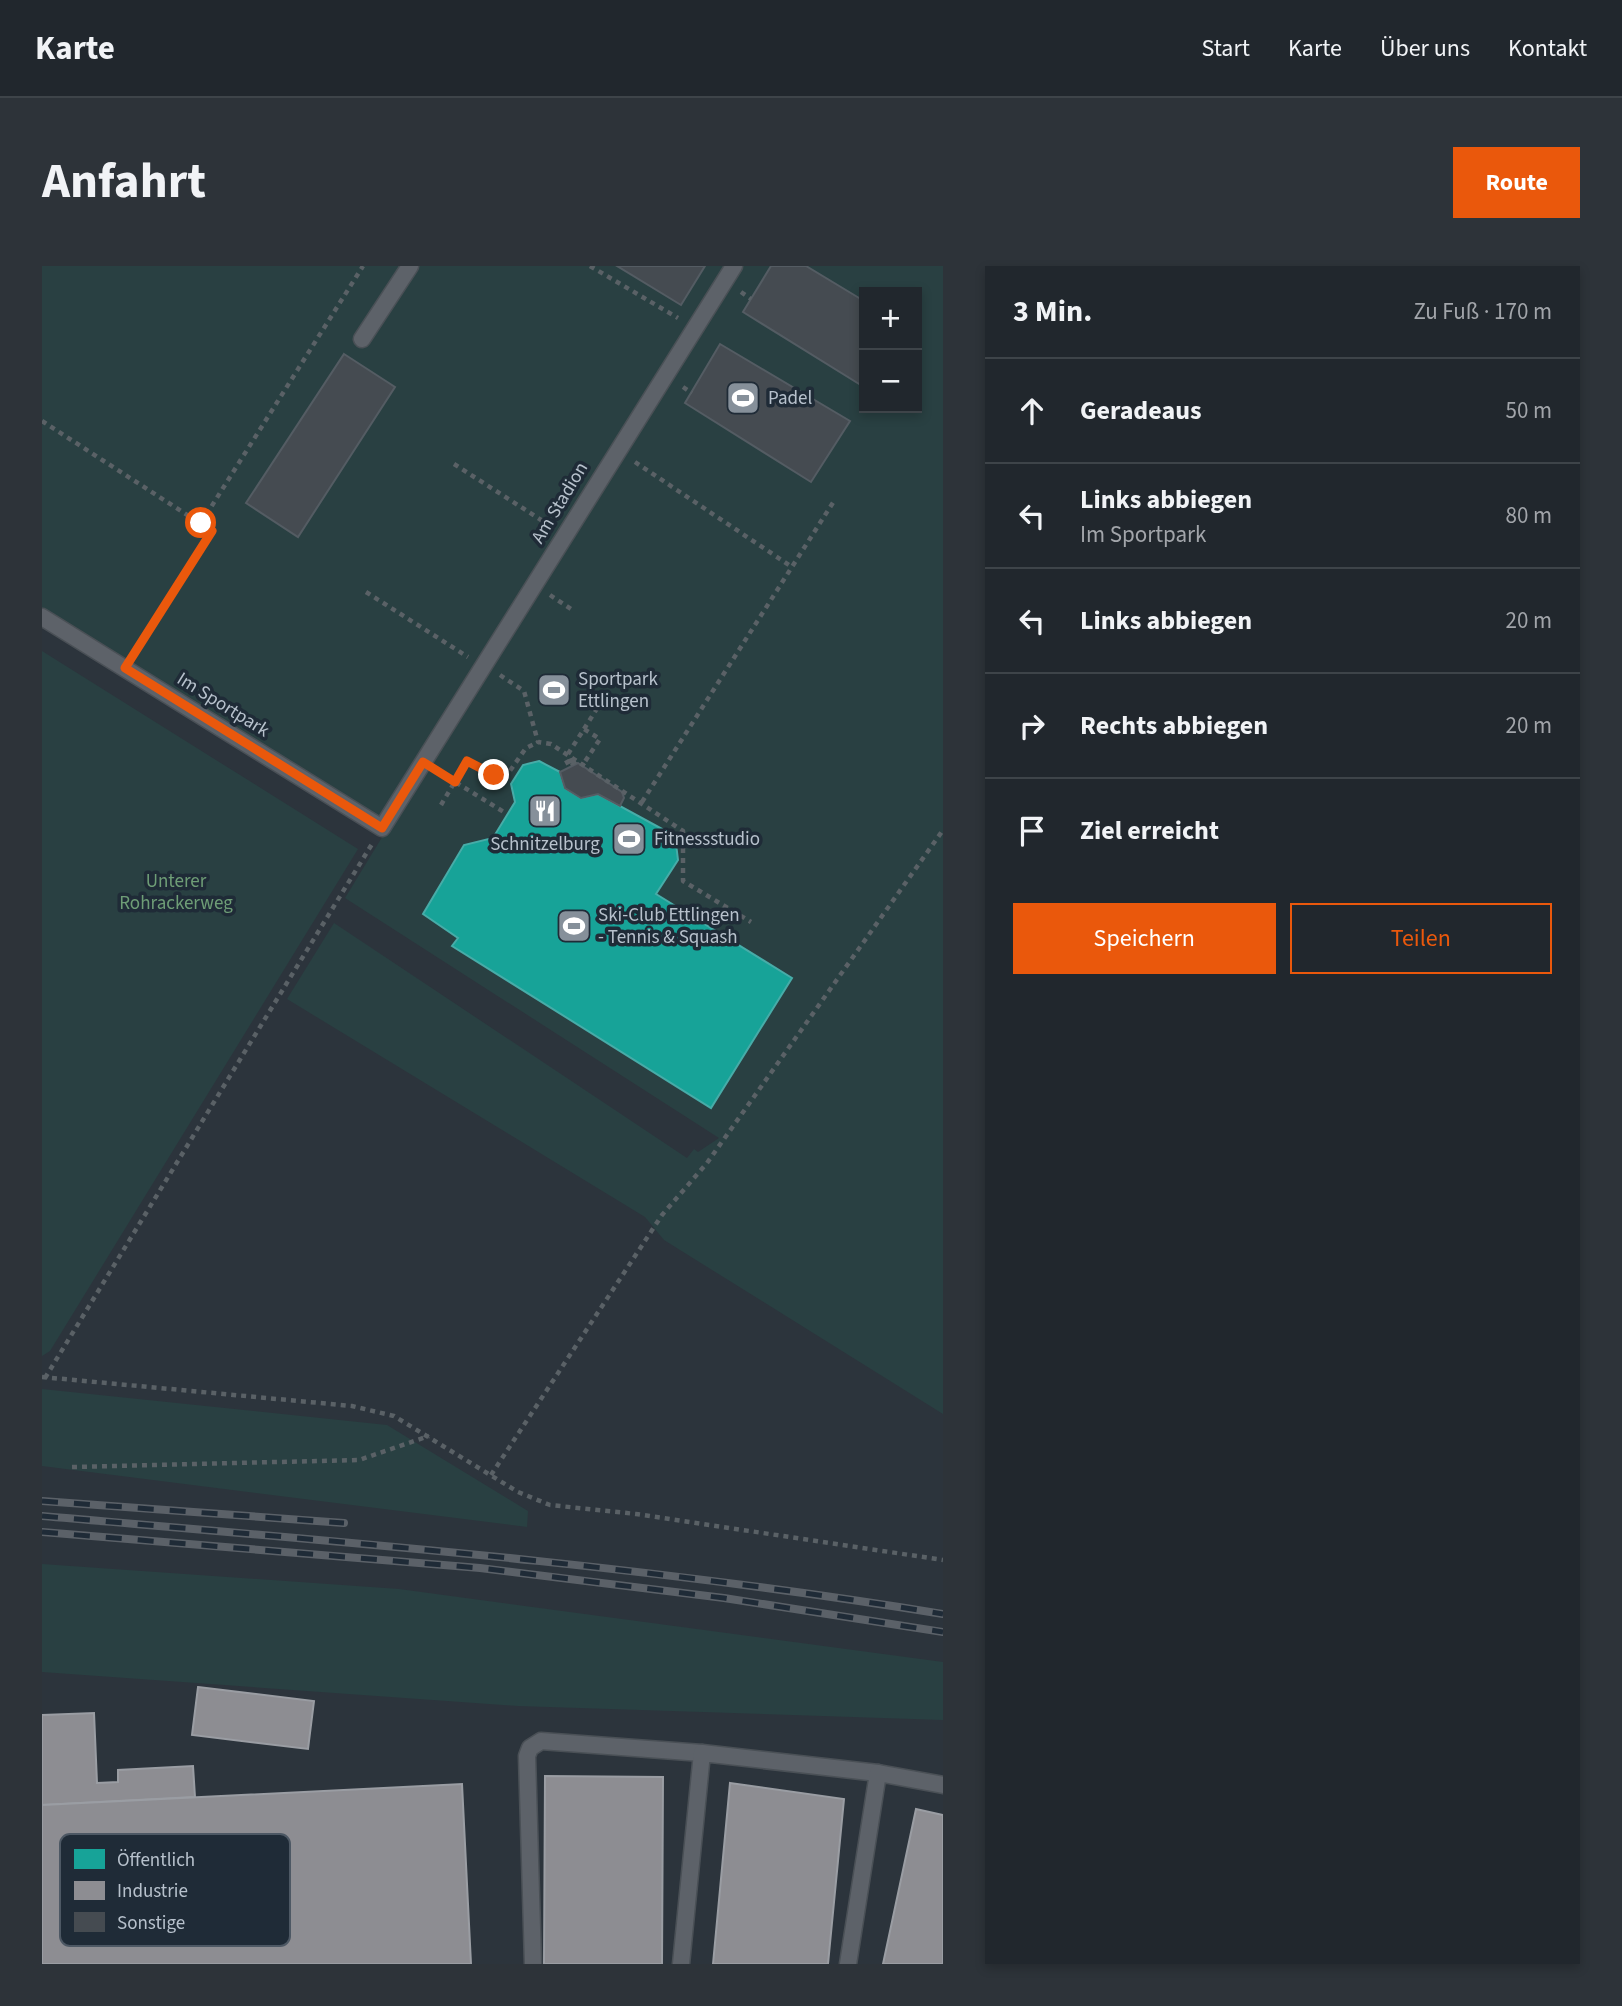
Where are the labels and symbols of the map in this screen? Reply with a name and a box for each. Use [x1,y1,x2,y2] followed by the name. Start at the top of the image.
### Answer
[724,379,762,417] sports icon: Padel
[768,385,812,412] place label: Padel
[525,457,595,549] street label: Am Stadion
[185,507,216,538] route start
[172,666,275,744] street label: Im Sportpark
[578,666,658,715] place label: Sportpark Ettlingen
[535,671,573,709] sports icon: Sportpark Ettlingen
[478,759,509,790] route end
[526,792,564,830] restaurant icon: Schnitzelburg
[610,820,648,858] sports icon: Fitnessstudio
[654,826,760,853] place label: Fitnessstudio
[490,831,600,858] place label: Schnitzelburg
[119,868,233,917] park label: Unterer Rohrackerweg
[598,902,740,951] place label: Ski-Club Ettlingen - Tennis & Squash
[555,907,593,945] sports icon: Ski-Club Ettlingen - Tennis & Squash
[60,1834,290,1946] legend
[117,1847,195,1874] text: Öffentlich
[117,1878,188,1905] text: Industrie
[117,1910,185,1937] text: Sonstige

